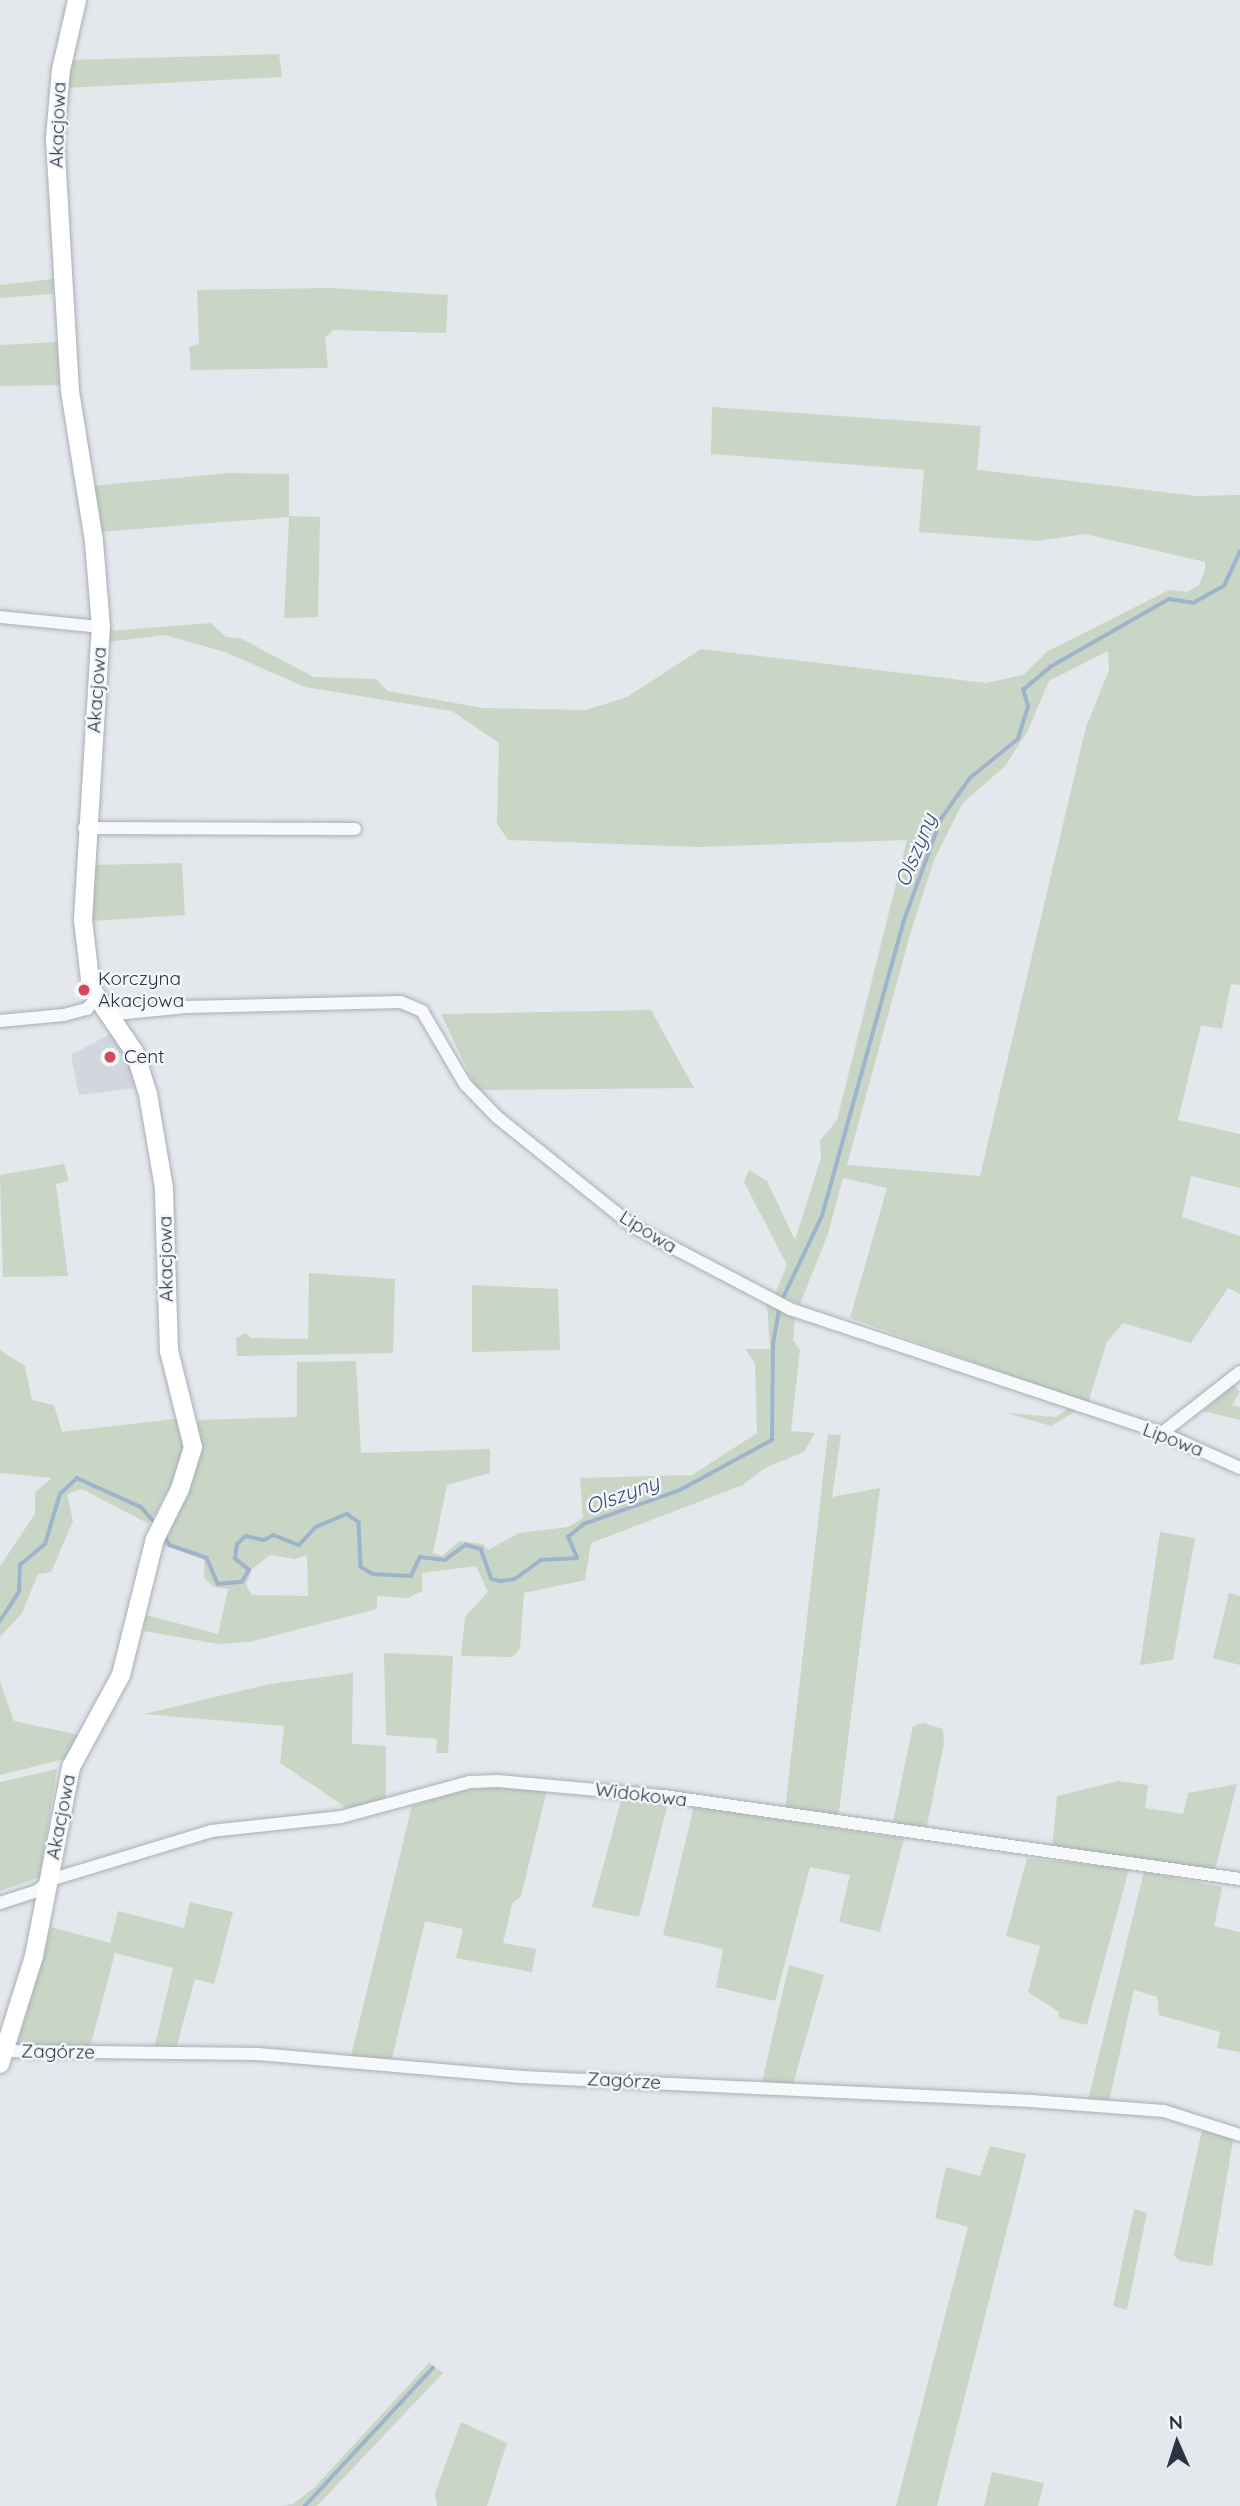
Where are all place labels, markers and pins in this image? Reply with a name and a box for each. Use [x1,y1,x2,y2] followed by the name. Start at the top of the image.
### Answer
[98,968,184,1012] place label: Korczyna Akacjowa
[76,982,92,998] marker: Korczyna Akacjowa
[124,1046,165,1068] place label: Cent
[102,1049,118,1065] marker: Cent

